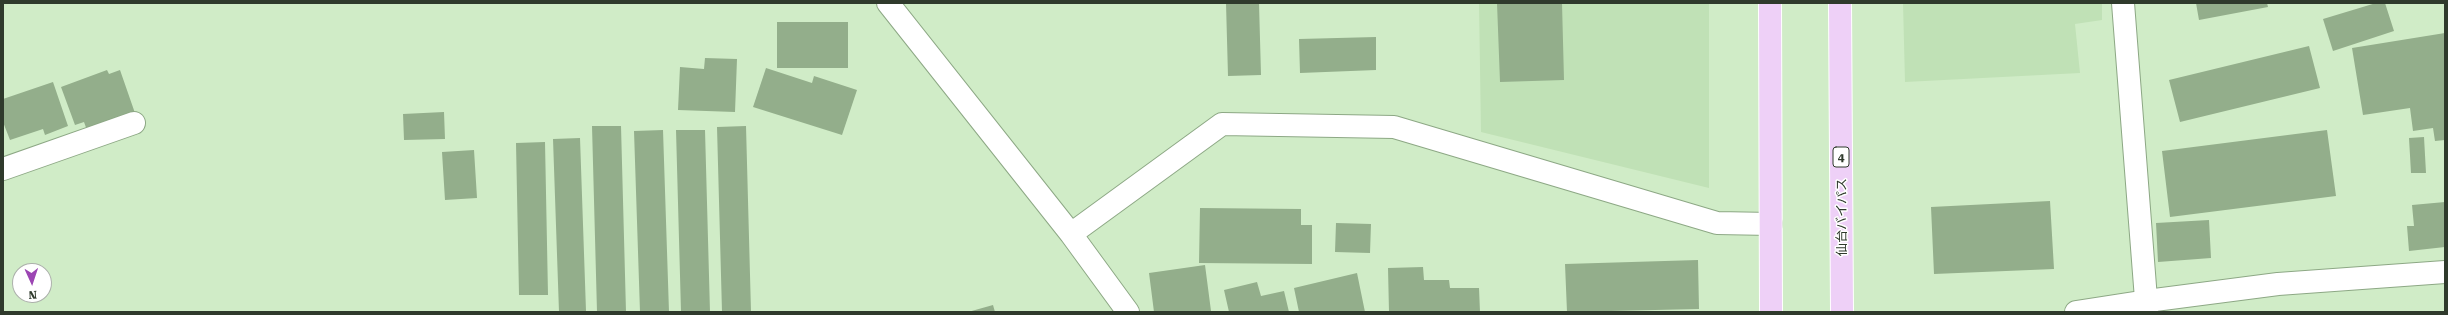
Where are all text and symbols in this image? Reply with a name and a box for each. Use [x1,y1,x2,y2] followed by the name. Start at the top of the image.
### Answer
[1833,147,1849,167] road number: 4
[1834,178,1850,256] street label: 仙台バイパス
[12,263,52,303] north arrow
[28,288,37,301] text: N

